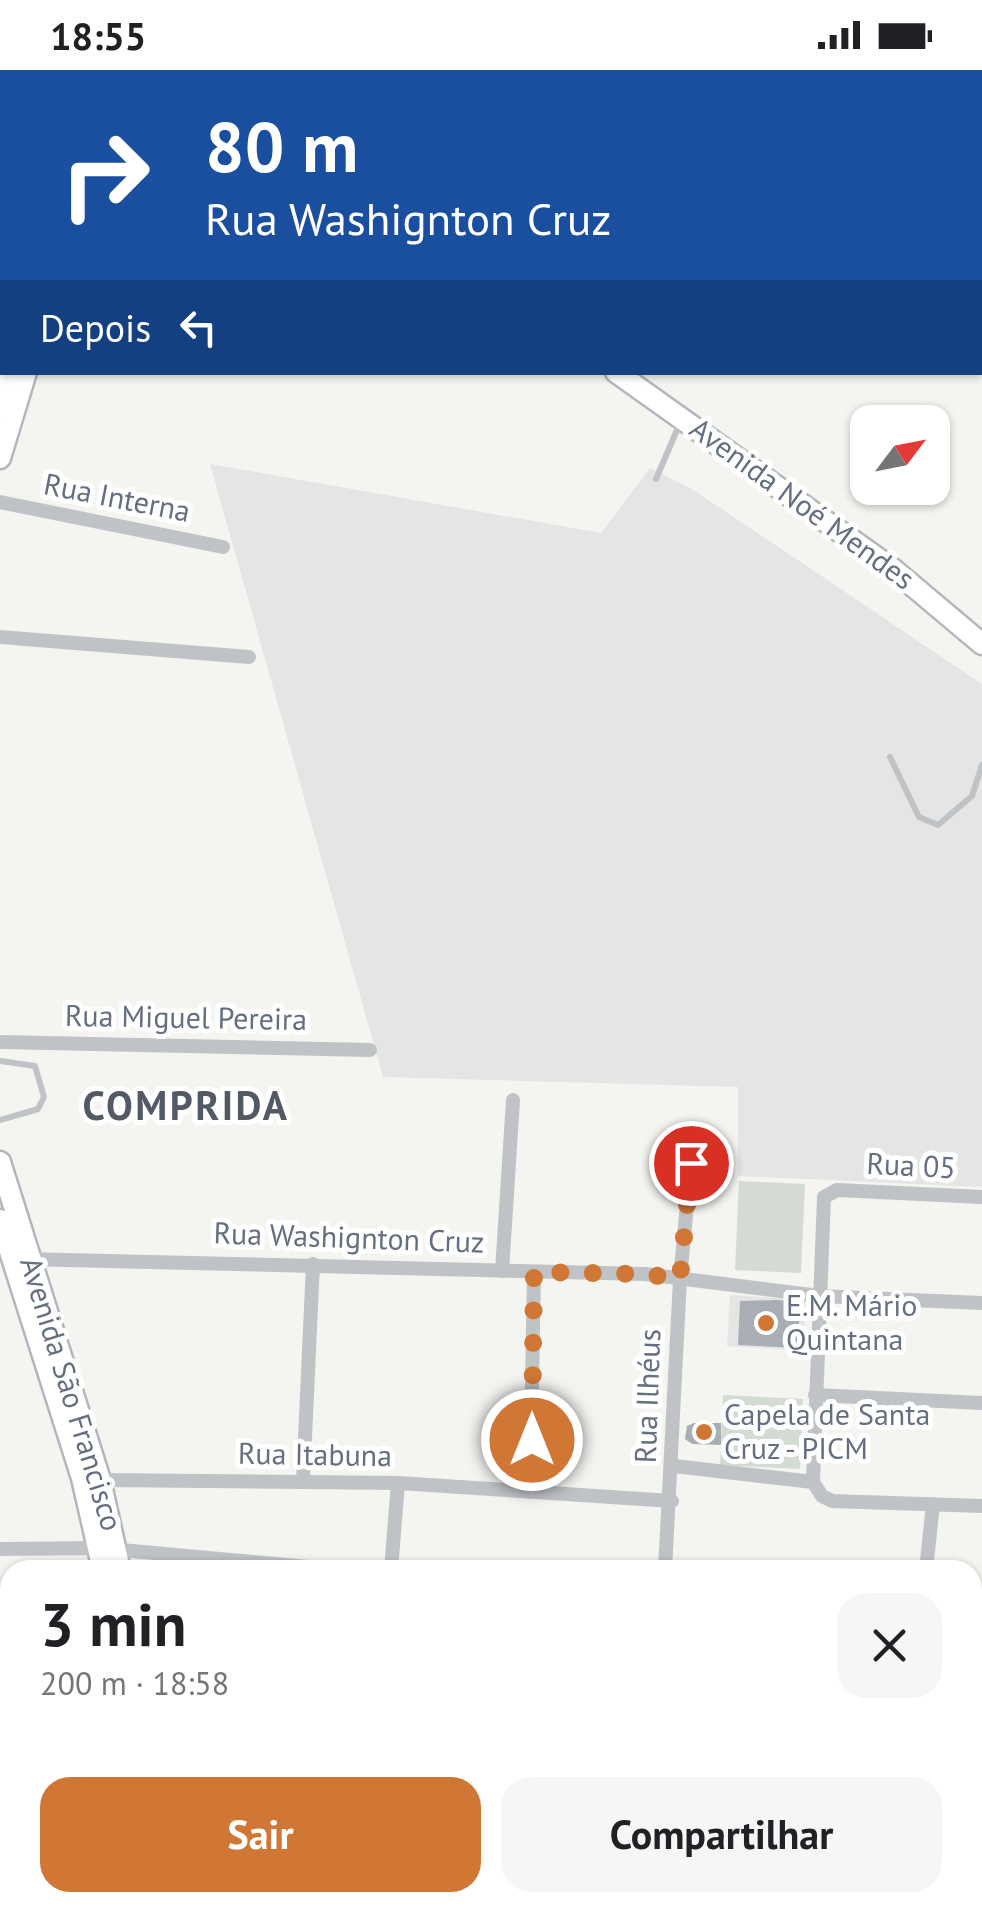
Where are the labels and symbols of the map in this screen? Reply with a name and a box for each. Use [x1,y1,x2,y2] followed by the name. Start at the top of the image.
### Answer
[850,405,950,505] north arrow
[683,408,923,597] street label: Avenida Noé Mendes
[41,463,194,530] street label: Rua Interna
[65,995,307,1038] street label: Rua Miguel Pereira
[82,1079,290,1131] district label: COMPRIDA
[649,1121,734,1206] pin
[865,1143,957,1186] street label: Rua 05
[213,1212,485,1261] street label: Rua Washignton Cruz
[12,1252,133,1535] street label: Avenida São Francisco
[786,1285,917,1358] place label: E.M. Mário Quintana
[755,1312,777,1334] marker: E.M. Mário Quintana
[625,1328,668,1464] street label: Rua Ilhéus
[480,1388,584,1492] position arrow
[724,1394,930,1467] place label: Capela de Santa Cruz - PICM
[693,1421,715,1443] marker: Capela de Santa Cruz - PICM
[238,1433,392,1474] street label: Rua Itabuna

